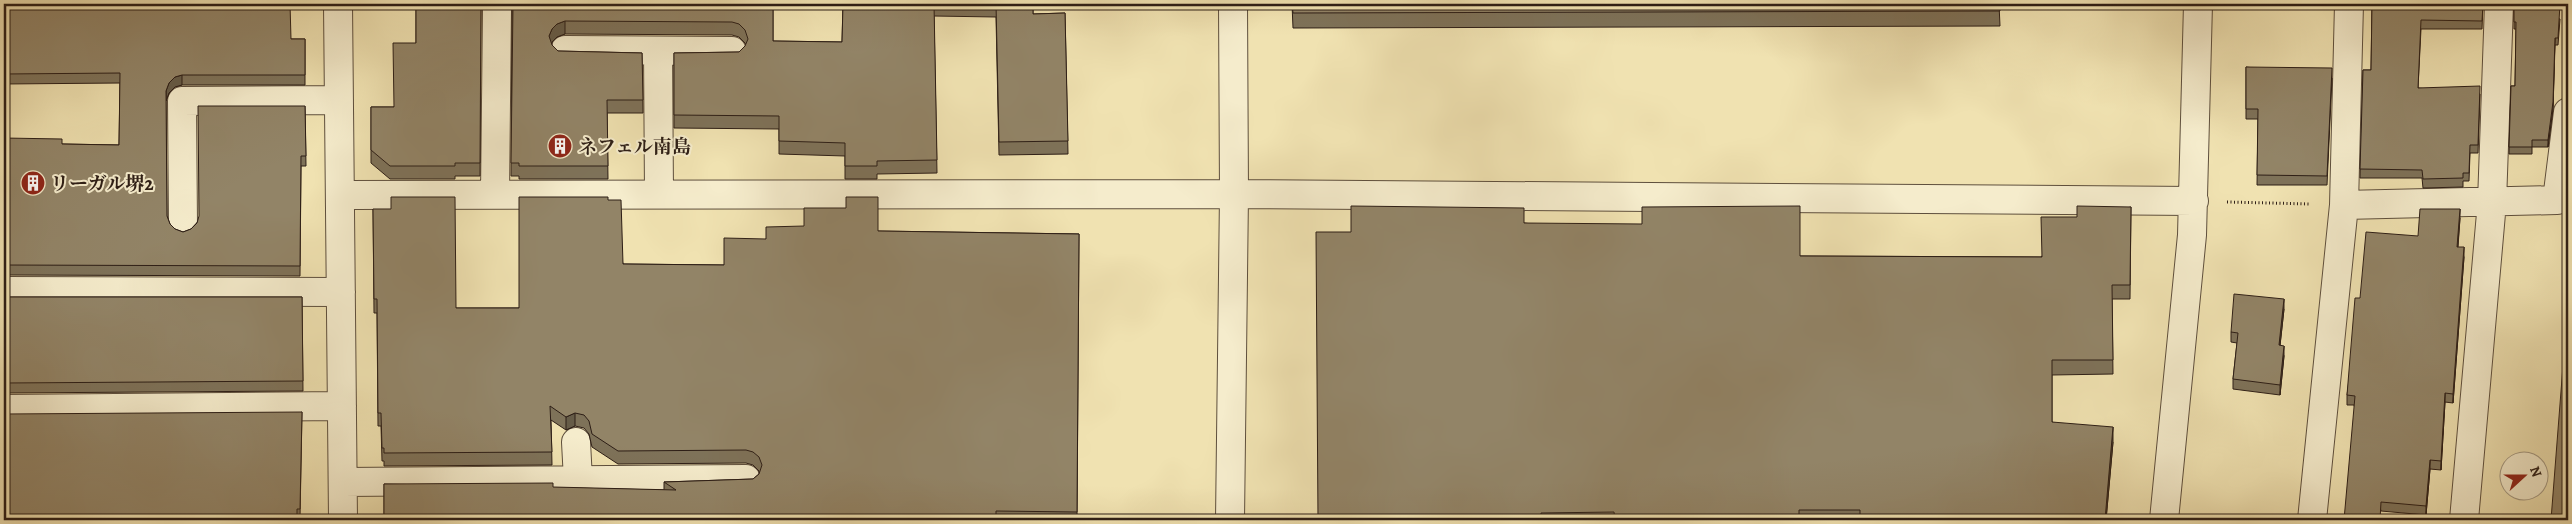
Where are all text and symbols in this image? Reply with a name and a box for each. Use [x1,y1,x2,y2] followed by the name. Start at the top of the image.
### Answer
[547,133,573,159] building icon: ネフェル南島
[578,134,691,160] place label: ネフェル南島
[20,170,46,196] building icon: リーガル堺2
[50,171,154,197] place label: リーガル堺2
[2500,452,2550,502] north arrow
[2525,463,2546,480] text: N

